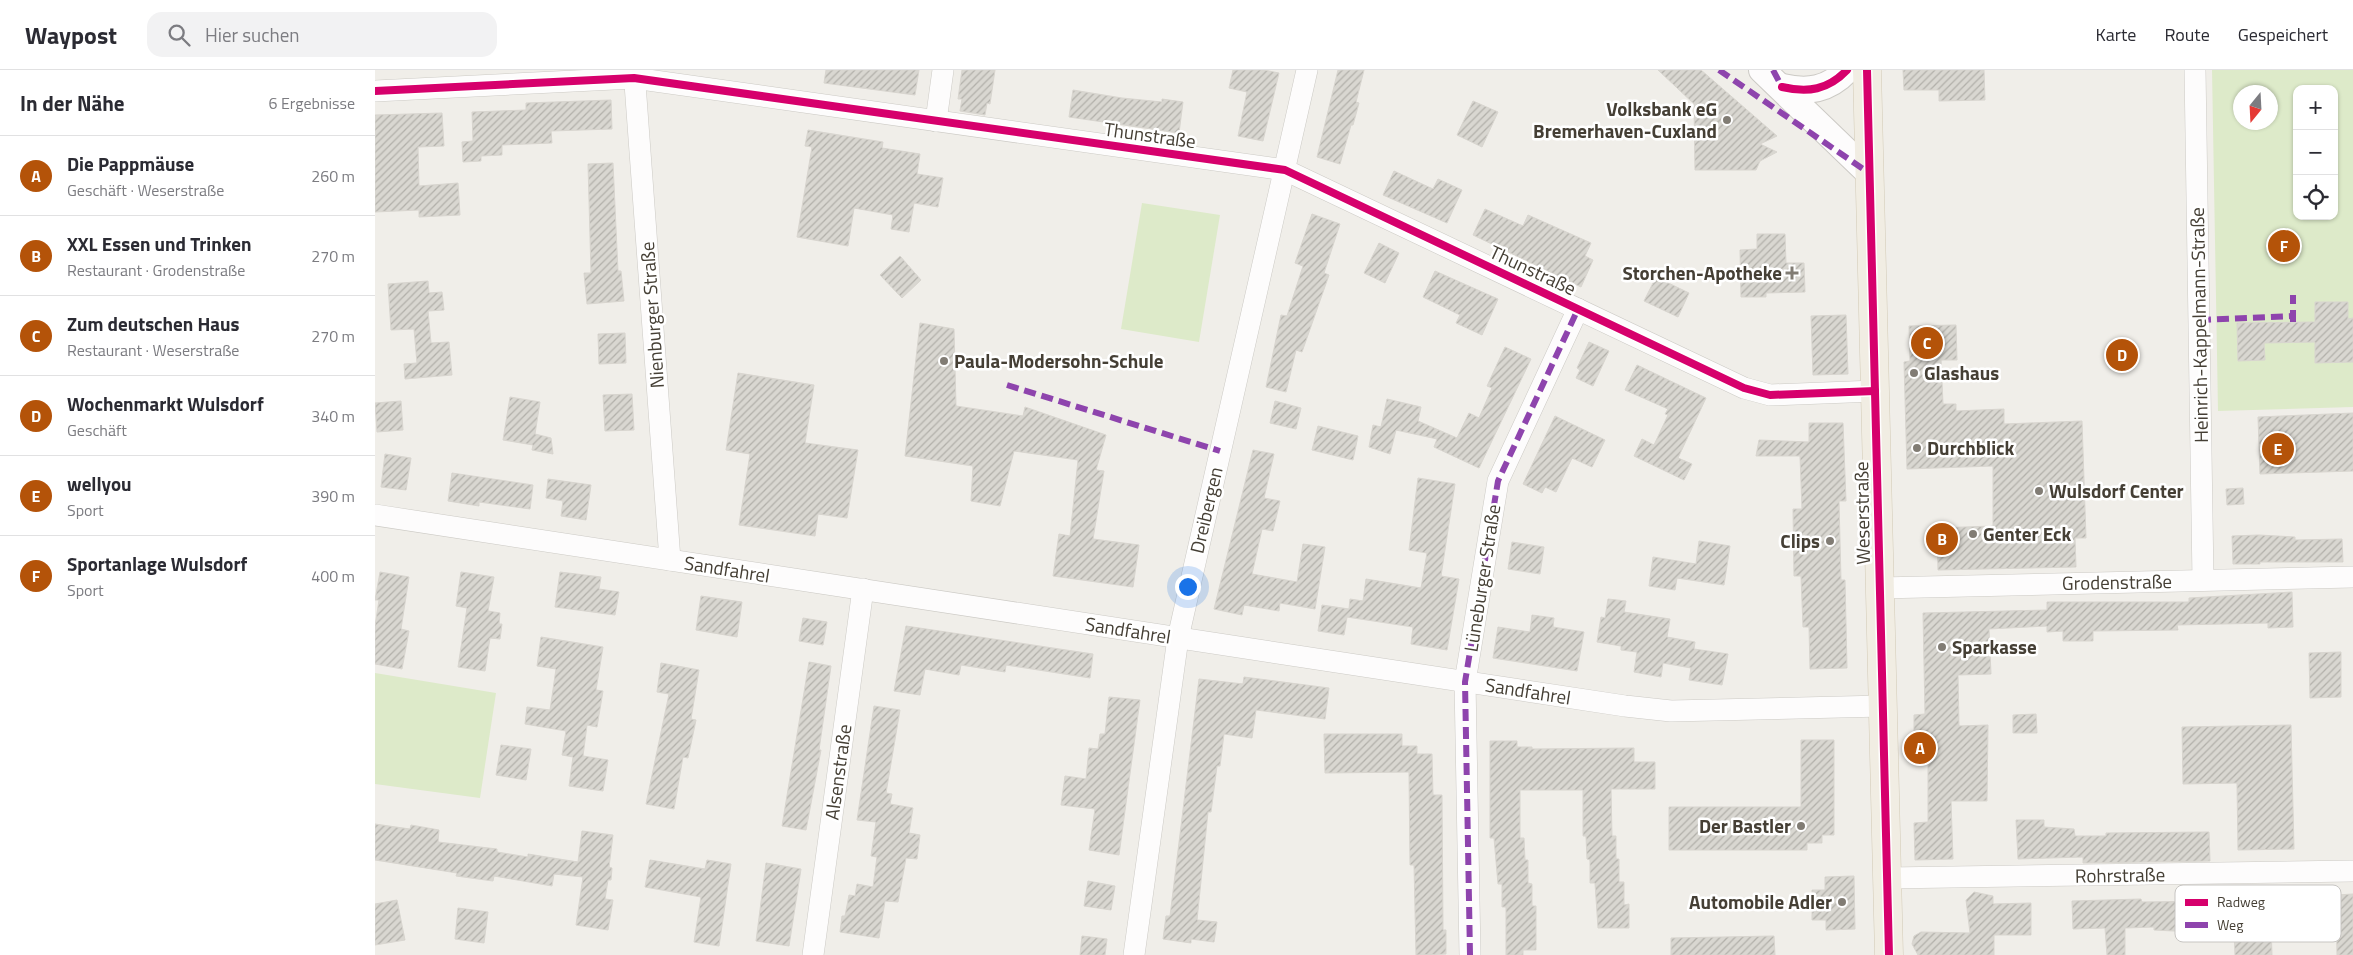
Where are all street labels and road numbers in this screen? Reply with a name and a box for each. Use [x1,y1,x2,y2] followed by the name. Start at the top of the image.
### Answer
[1102,114,1198,155] street label: Thunstraße
[2182,207,2215,443] street label: Heinrich-Kappelmann-Straße
[1485,237,1581,302] street label: Thunstraße
[632,241,671,389] street label: Nienburger Straße
[1846,461,1877,565] street label: Weserstraße
[1181,464,1230,556] street label: Dreibergen
[1456,502,1507,654] street label: Lüneburger Straße
[682,547,772,590] street label: Sandfahrel
[2062,566,2172,597] street label: Grodenstraße
[1083,608,1173,651] street label: Sandfahrel
[1483,669,1573,712] street label: Sandfahrel
[816,722,859,822] street label: Alsenstraße
[2075,859,2165,890] street label: Rohrstraße

